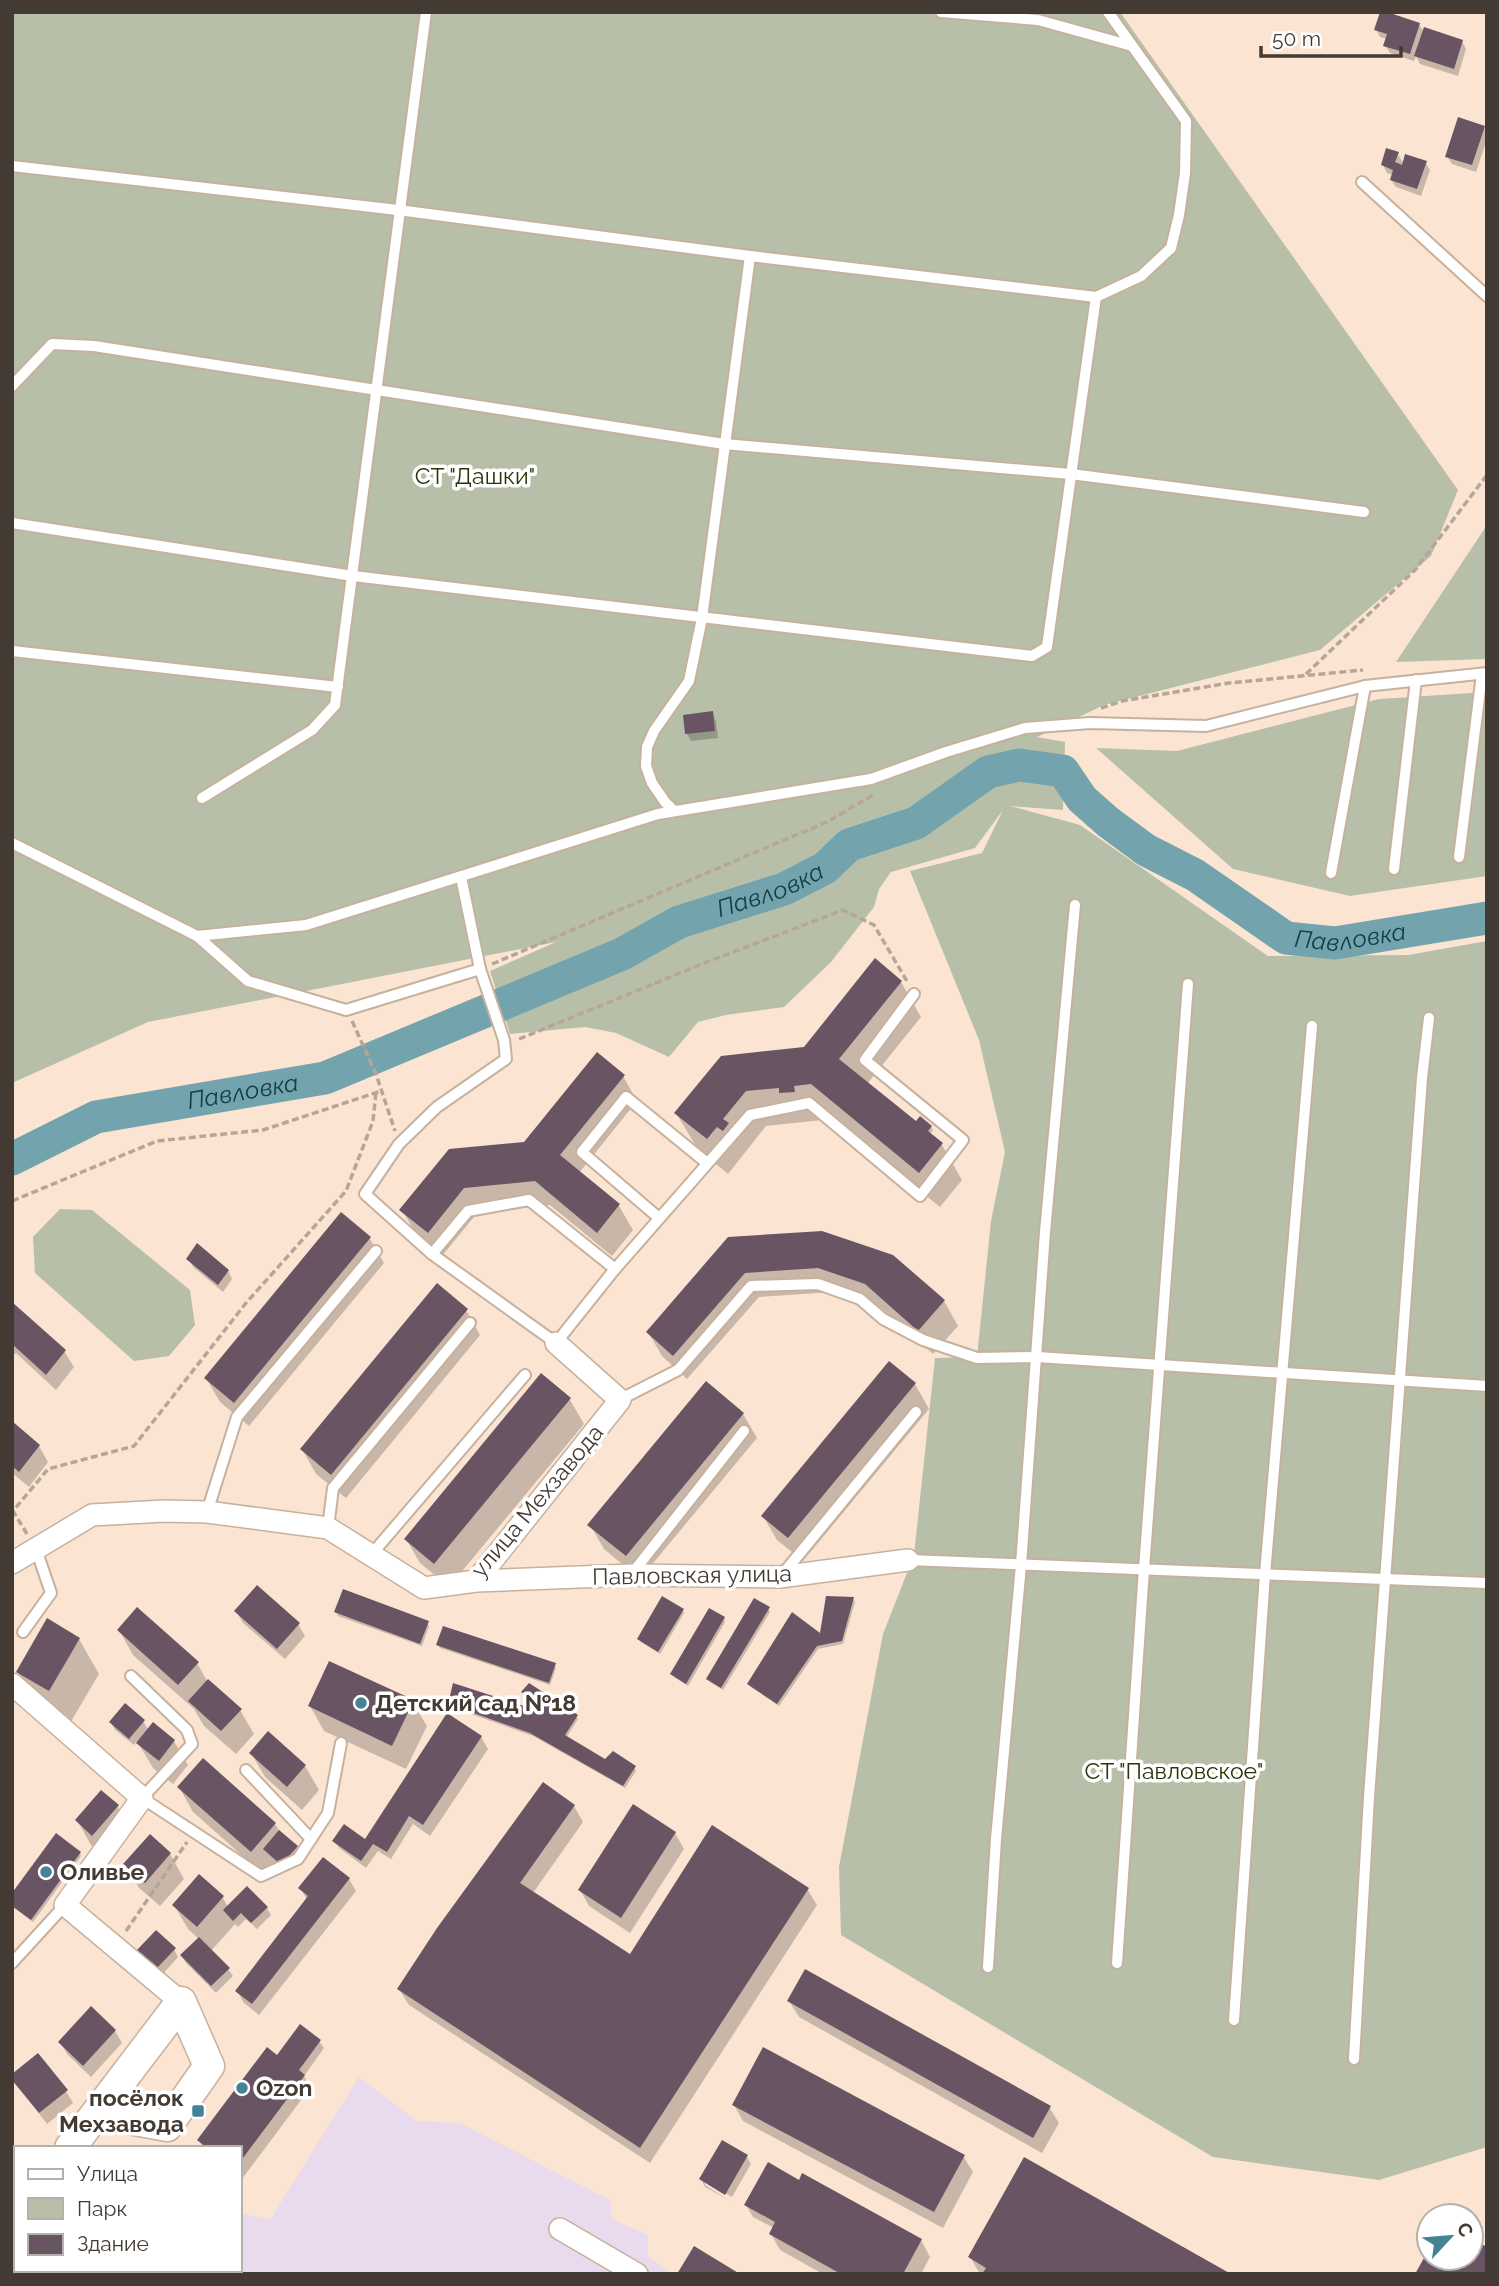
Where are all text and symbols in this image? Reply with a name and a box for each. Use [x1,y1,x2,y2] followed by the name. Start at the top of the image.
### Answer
[1261,14,1401,58] scale bar
[1272,26,1321,51] text: 50 m
[415,462,535,489] park label: СТ "Дашки"
[713,856,828,923] water label: Павловка
[1293,917,1408,957] water label: Павловка
[185,1068,301,1115] water label: Павловка
[465,1419,608,1583] street label: улица Мехзавода
[592,1559,792,1590] street label: Павловская улица
[375,1689,576,1716] place label: Детский сад №18
[353,1695,369,1711] marker: Детский сад №18
[1084,1757,1264,1784] park label: СТ "Павловское"
[60,1858,144,1885] place label: Оливье
[38,1864,54,1880] marker: Оливье
[256,2074,312,2101] place label: Ozon
[234,2080,250,2096] marker: Ozon
[59,2084,184,2137] place label: посёлок Мехзавода
[190,2103,206,2119] marker: посёлок Мехзавода
[14,2146,242,2272] legend
[77,2161,138,2186] text: Улица
[77,2196,127,2221] text: Парк
[1415,2202,1485,2272] north arrow
[1453,2219,1478,2240] text: С
[77,2231,149,2256] text: Здание

